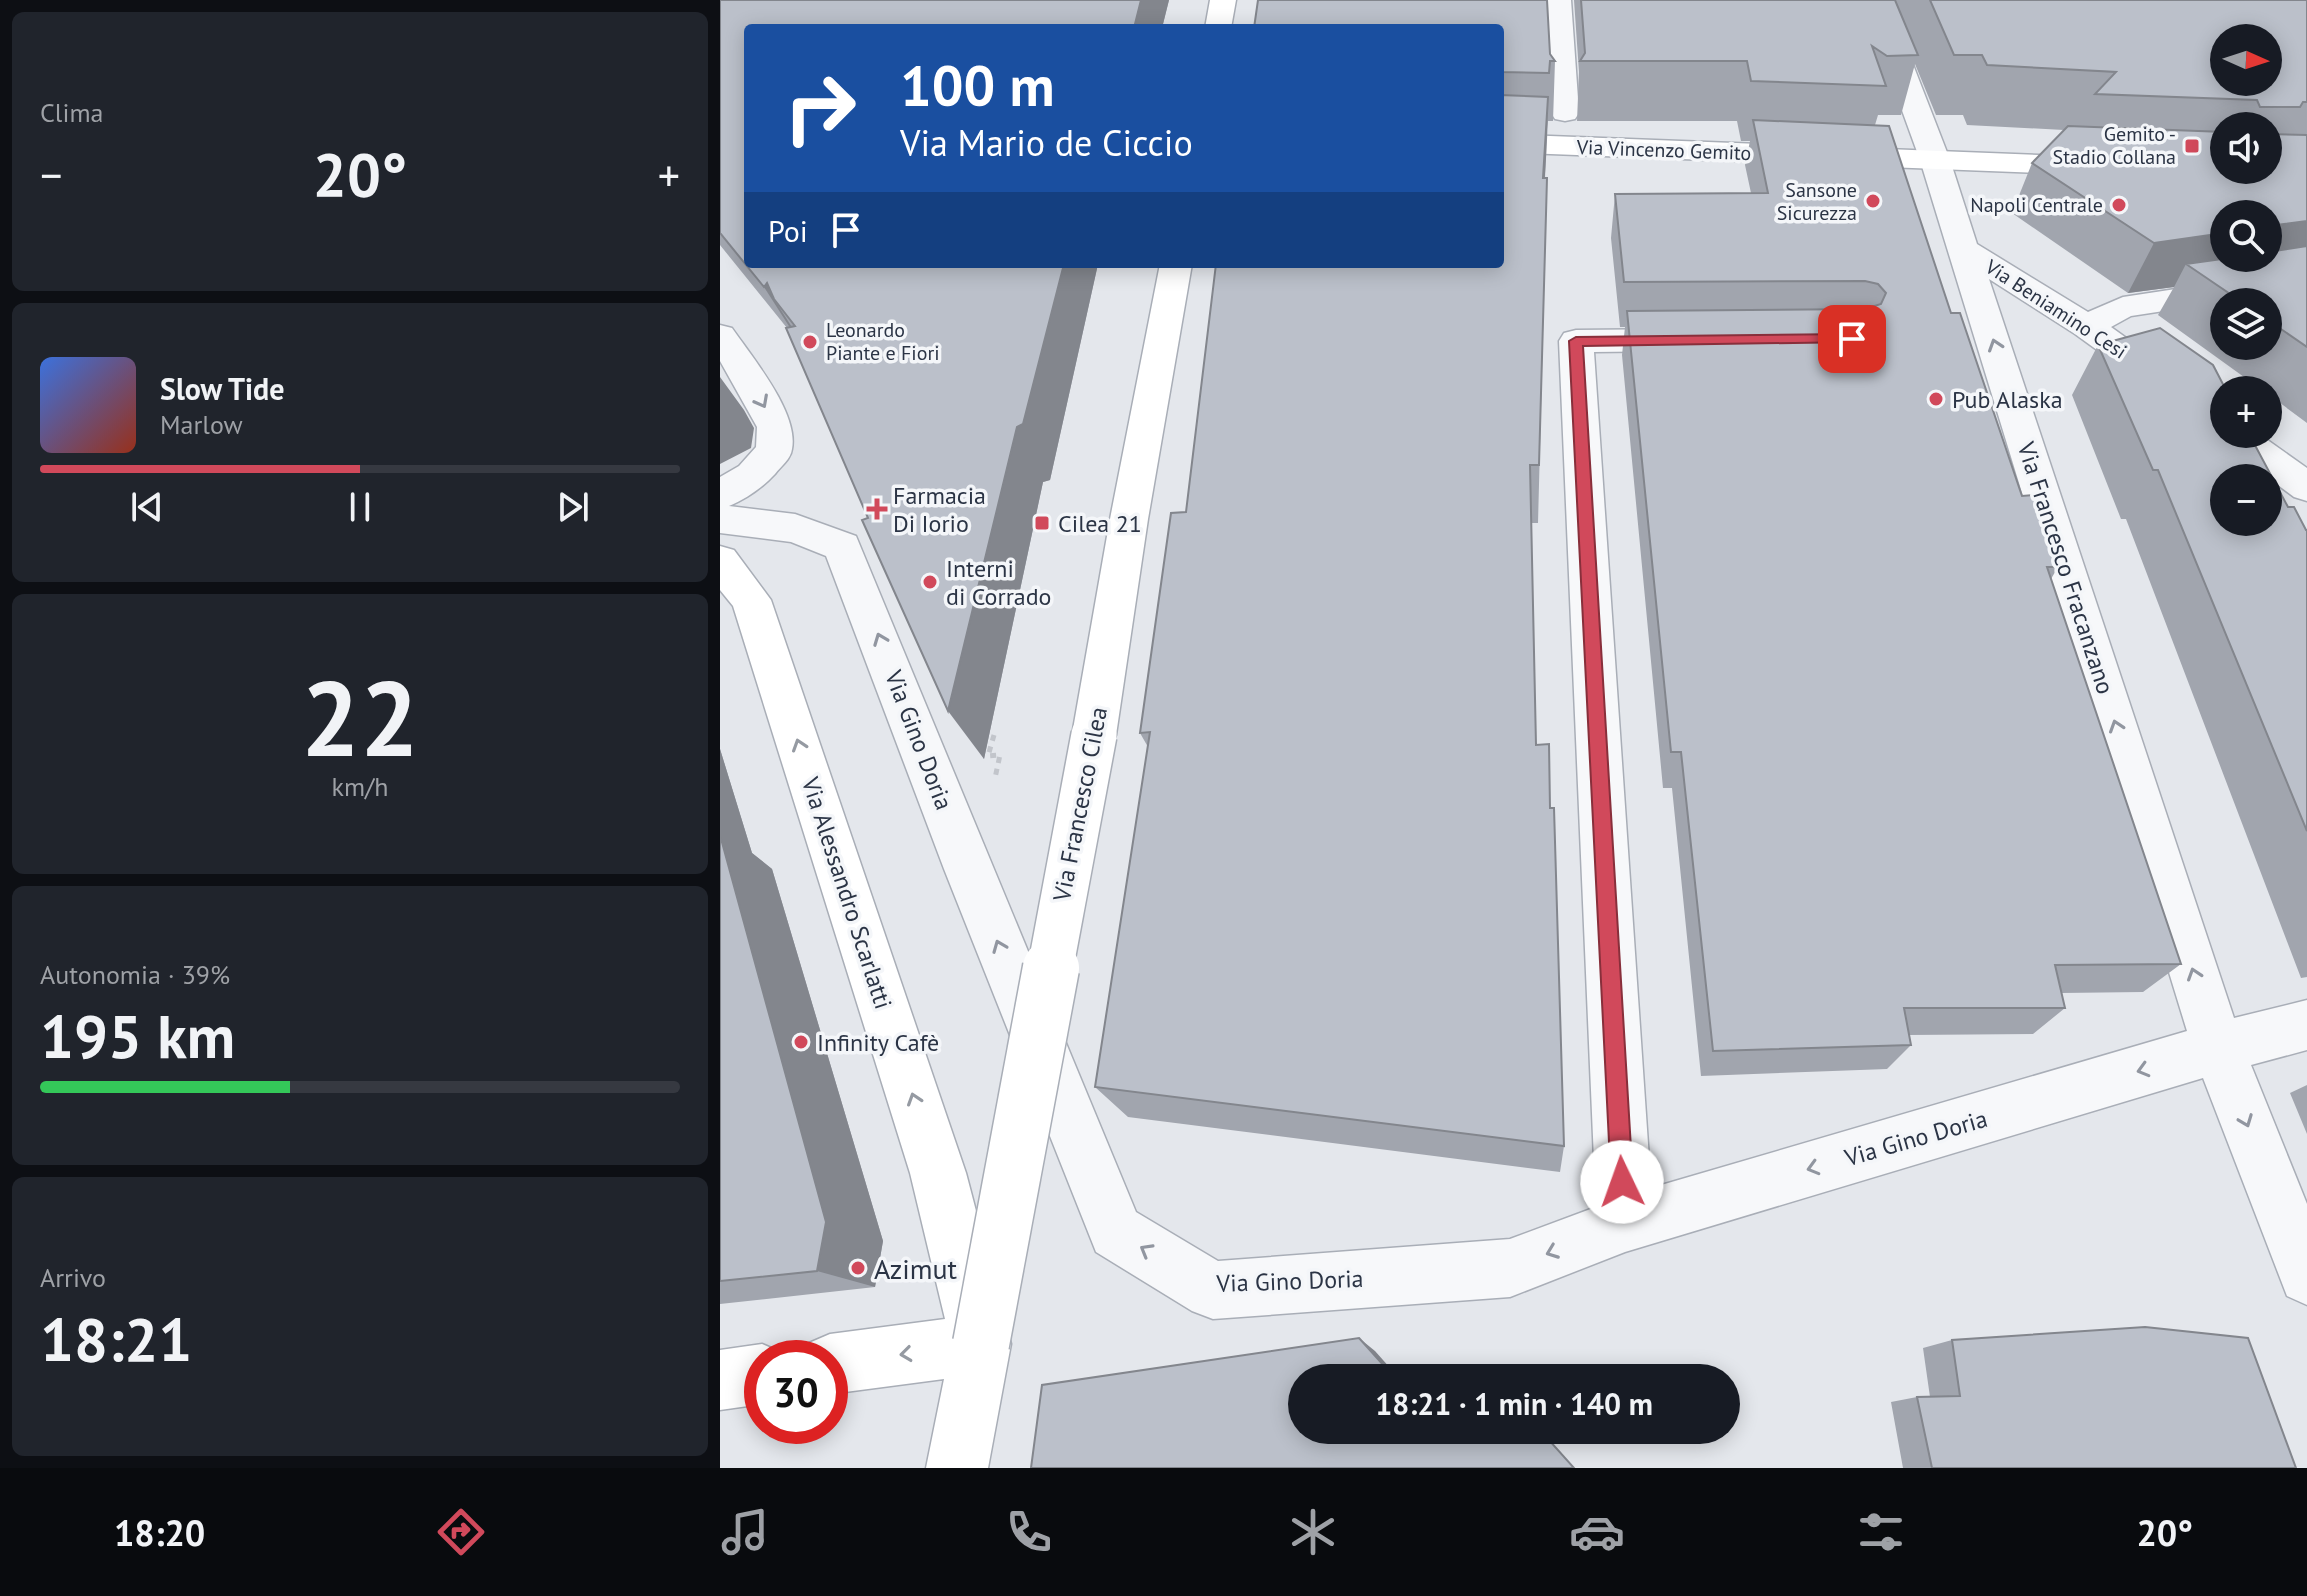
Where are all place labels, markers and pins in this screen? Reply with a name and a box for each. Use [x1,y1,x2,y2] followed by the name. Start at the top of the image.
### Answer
[2053,121,2176,170] place label: Gemito - Stadio Collana
[2183,137,2201,155] marker: Gemito - Stadio Collana
[1777,177,1857,226] place label: Sansone Sicurezza
[1864,192,1882,210] marker: Sansone Sicurezza
[1970,192,2103,218] place label: Napoli Centrale
[2110,196,2128,214] marker: Napoli Centrale
[1818,305,1886,373] pin
[826,317,940,366] place label: Leonardo Piante e Fiori
[801,333,819,351] marker: Leonardo Piante e Fiori
[1952,384,2063,415] place label: Pub Alaska
[1927,390,1945,408] marker: Pub Alaska
[893,480,986,539] place label: Farmacia Di Iorio
[868,500,886,518] marker: Farmacia Di Iorio
[1058,508,1142,539] place label: Cilea 21
[1033,514,1051,532] marker: Cilea 21
[946,553,1051,612] place label: Interni di Corrado
[921,573,939,591] marker: Interni di Corrado
[817,1027,939,1058] place label: Infinity Cafè
[792,1033,810,1051] marker: Infinity Cafè
[874,1250,958,1287] place label: Azimut
[849,1259,867,1277] marker: Azimut

